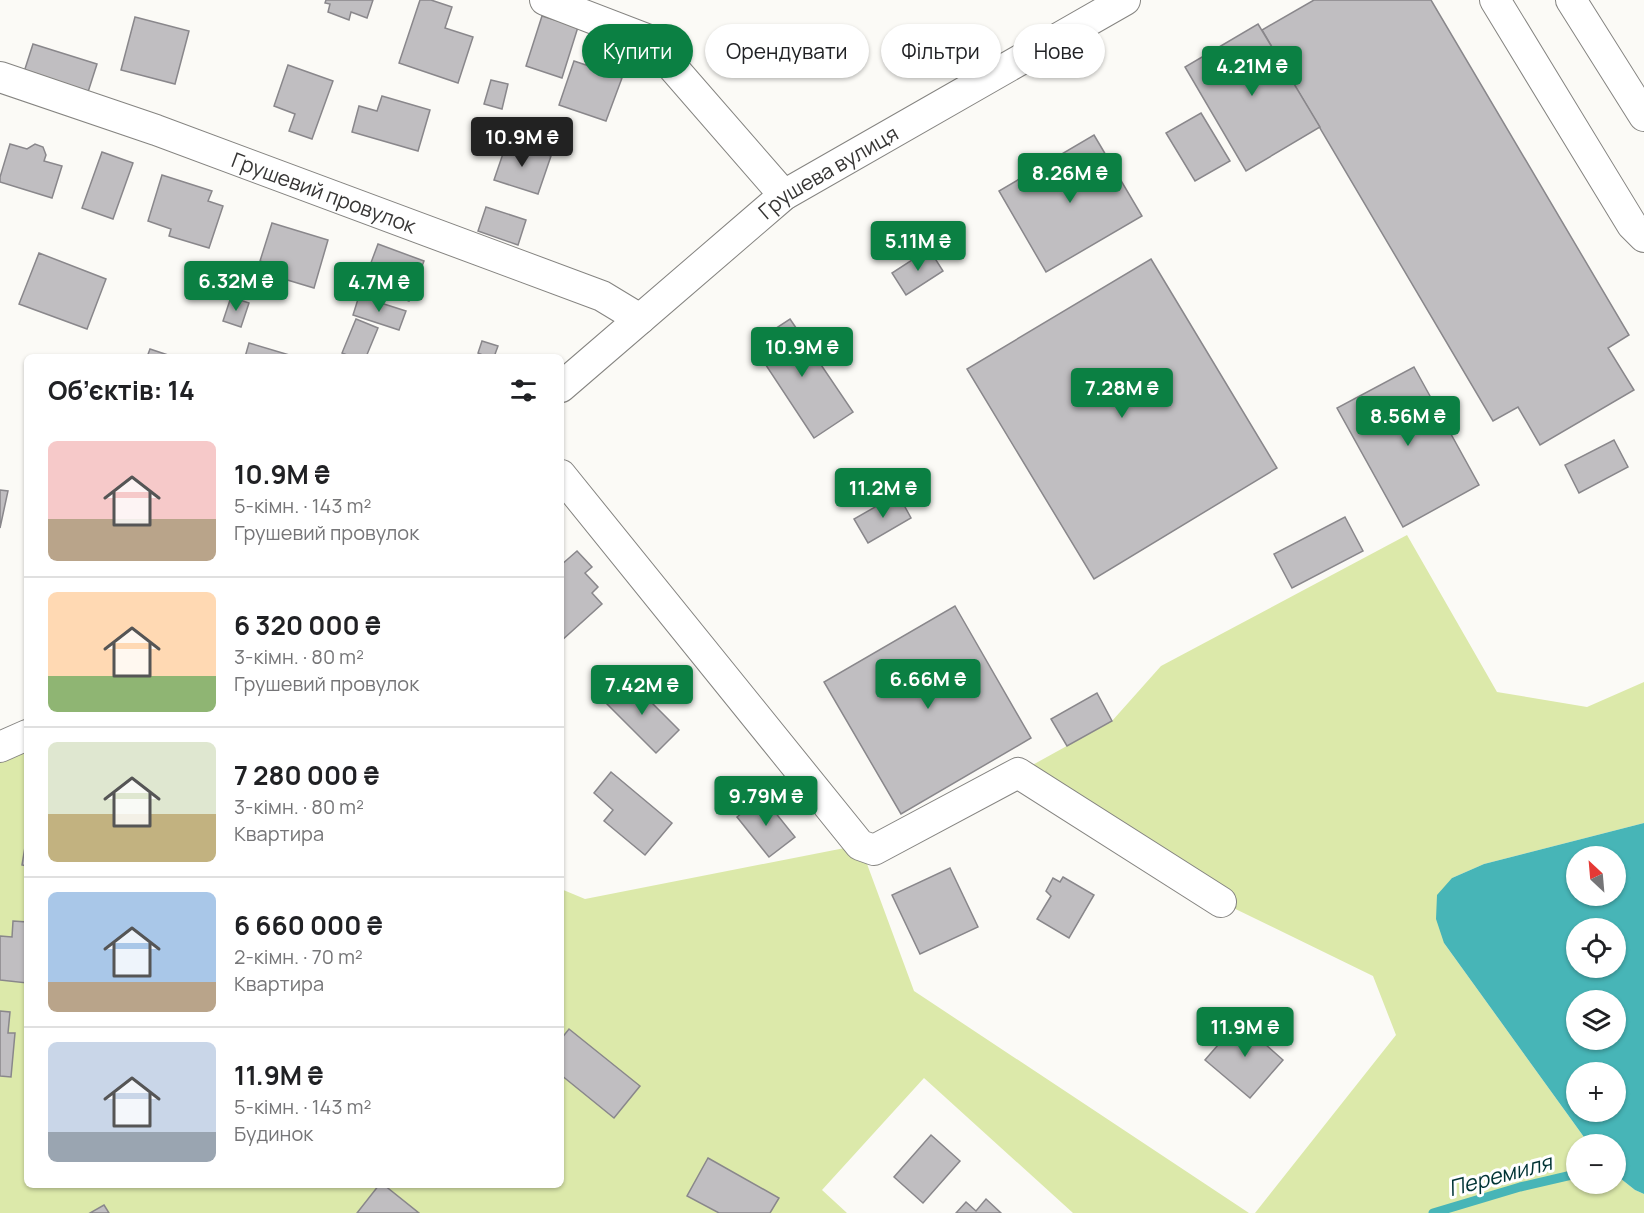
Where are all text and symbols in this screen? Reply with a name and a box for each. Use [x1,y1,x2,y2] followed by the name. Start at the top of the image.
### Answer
[582,24,693,78] chip: Купити
[705,24,869,78] chip: Орендувати
[881,24,1001,78] chip: Фільтри
[1013,24,1105,78] chip: Нове
[1197,46,1307,97] pin: 4.21M ₴
[1216,52,1288,79] text: 4.21M ₴
[467,117,577,168] pin: 10.9M ₴
[752,119,903,225] street label: Грушева вулиця
[485,123,559,150] text: 10.9M ₴
[228,145,421,240] street label: Грушевий провулок
[1015,153,1125,204] pin: 8.26M ₴
[1032,159,1108,186] text: 8.26M ₴
[863,221,973,272] pin: 5.11M ₴
[885,227,951,254] text: 5.11M ₴
[181,261,291,312] pin: 6.32M ₴
[330,262,428,313] pin: 4.7M ₴
[198,267,274,294] text: 6.32M ₴
[348,268,410,295] text: 4.7M ₴
[747,327,857,378] pin: 10.9M ₴
[765,333,839,360] text: 10.9M ₴
[1067,368,1177,419] pin: 7.28M ₴
[48,372,195,408] text: Об’єктів: 14
[507,374,540,407] icon: filters
[1085,374,1159,401] text: 7.28M ₴
[1353,396,1463,447] pin: 8.56M ₴
[1370,402,1446,429] text: 8.56M ₴
[234,456,330,492] text: 10.9M ₴
[96,465,168,537] icon: home
[828,468,938,519] pin: 11.2M ₴
[849,474,917,501] text: 11.2M ₴
[234,492,371,519] text: 5-кімн. · 143 m²
[234,519,419,546] text: Грушевий провулок
[234,607,381,643] text: 6 320 000 ₴
[96,616,168,688] icon: home
[234,643,364,670] text: 3-кімн. · 80 m²
[873,659,983,710] pin: 6.66M ₴
[587,665,697,716] pin: 7.42M ₴
[890,665,967,692] text: 6.66M ₴
[234,670,419,697] text: Грушевий провулок
[605,671,679,698] text: 7.42M ₴
[234,757,380,793] text: 7 280 000 ₴
[96,766,168,838] icon: home
[711,776,821,827] pin: 9.79M ₴
[728,782,804,809] text: 9.79M ₴
[234,793,364,820] text: 3-кімн. · 80 m²
[234,820,324,847] text: Квартира
[1566,846,1626,906] north arrow
[1566,846,1626,1194] map controls
[234,907,383,943] text: 6 660 000 ₴
[96,916,168,988] icon: home
[1566,918,1626,978] button: locate
[234,943,363,970] text: 2-кімн. · 70 m²
[234,970,324,997] text: Квартира
[1566,990,1626,1050] button: layers
[1190,1007,1300,1058] pin: 11.9M ₴
[1211,1013,1279,1040] text: 11.9M ₴
[234,1057,324,1093] text: 11.9M ₴
[1566,1062,1626,1122] button: +
[96,1066,168,1138] icon: home
[234,1093,371,1120] text: 5-кімн. · 143 m²
[234,1120,313,1147] text: Будинок
[1566,1134,1626,1194] button: −
[1445,1146,1557,1203] water label: Перемиля

